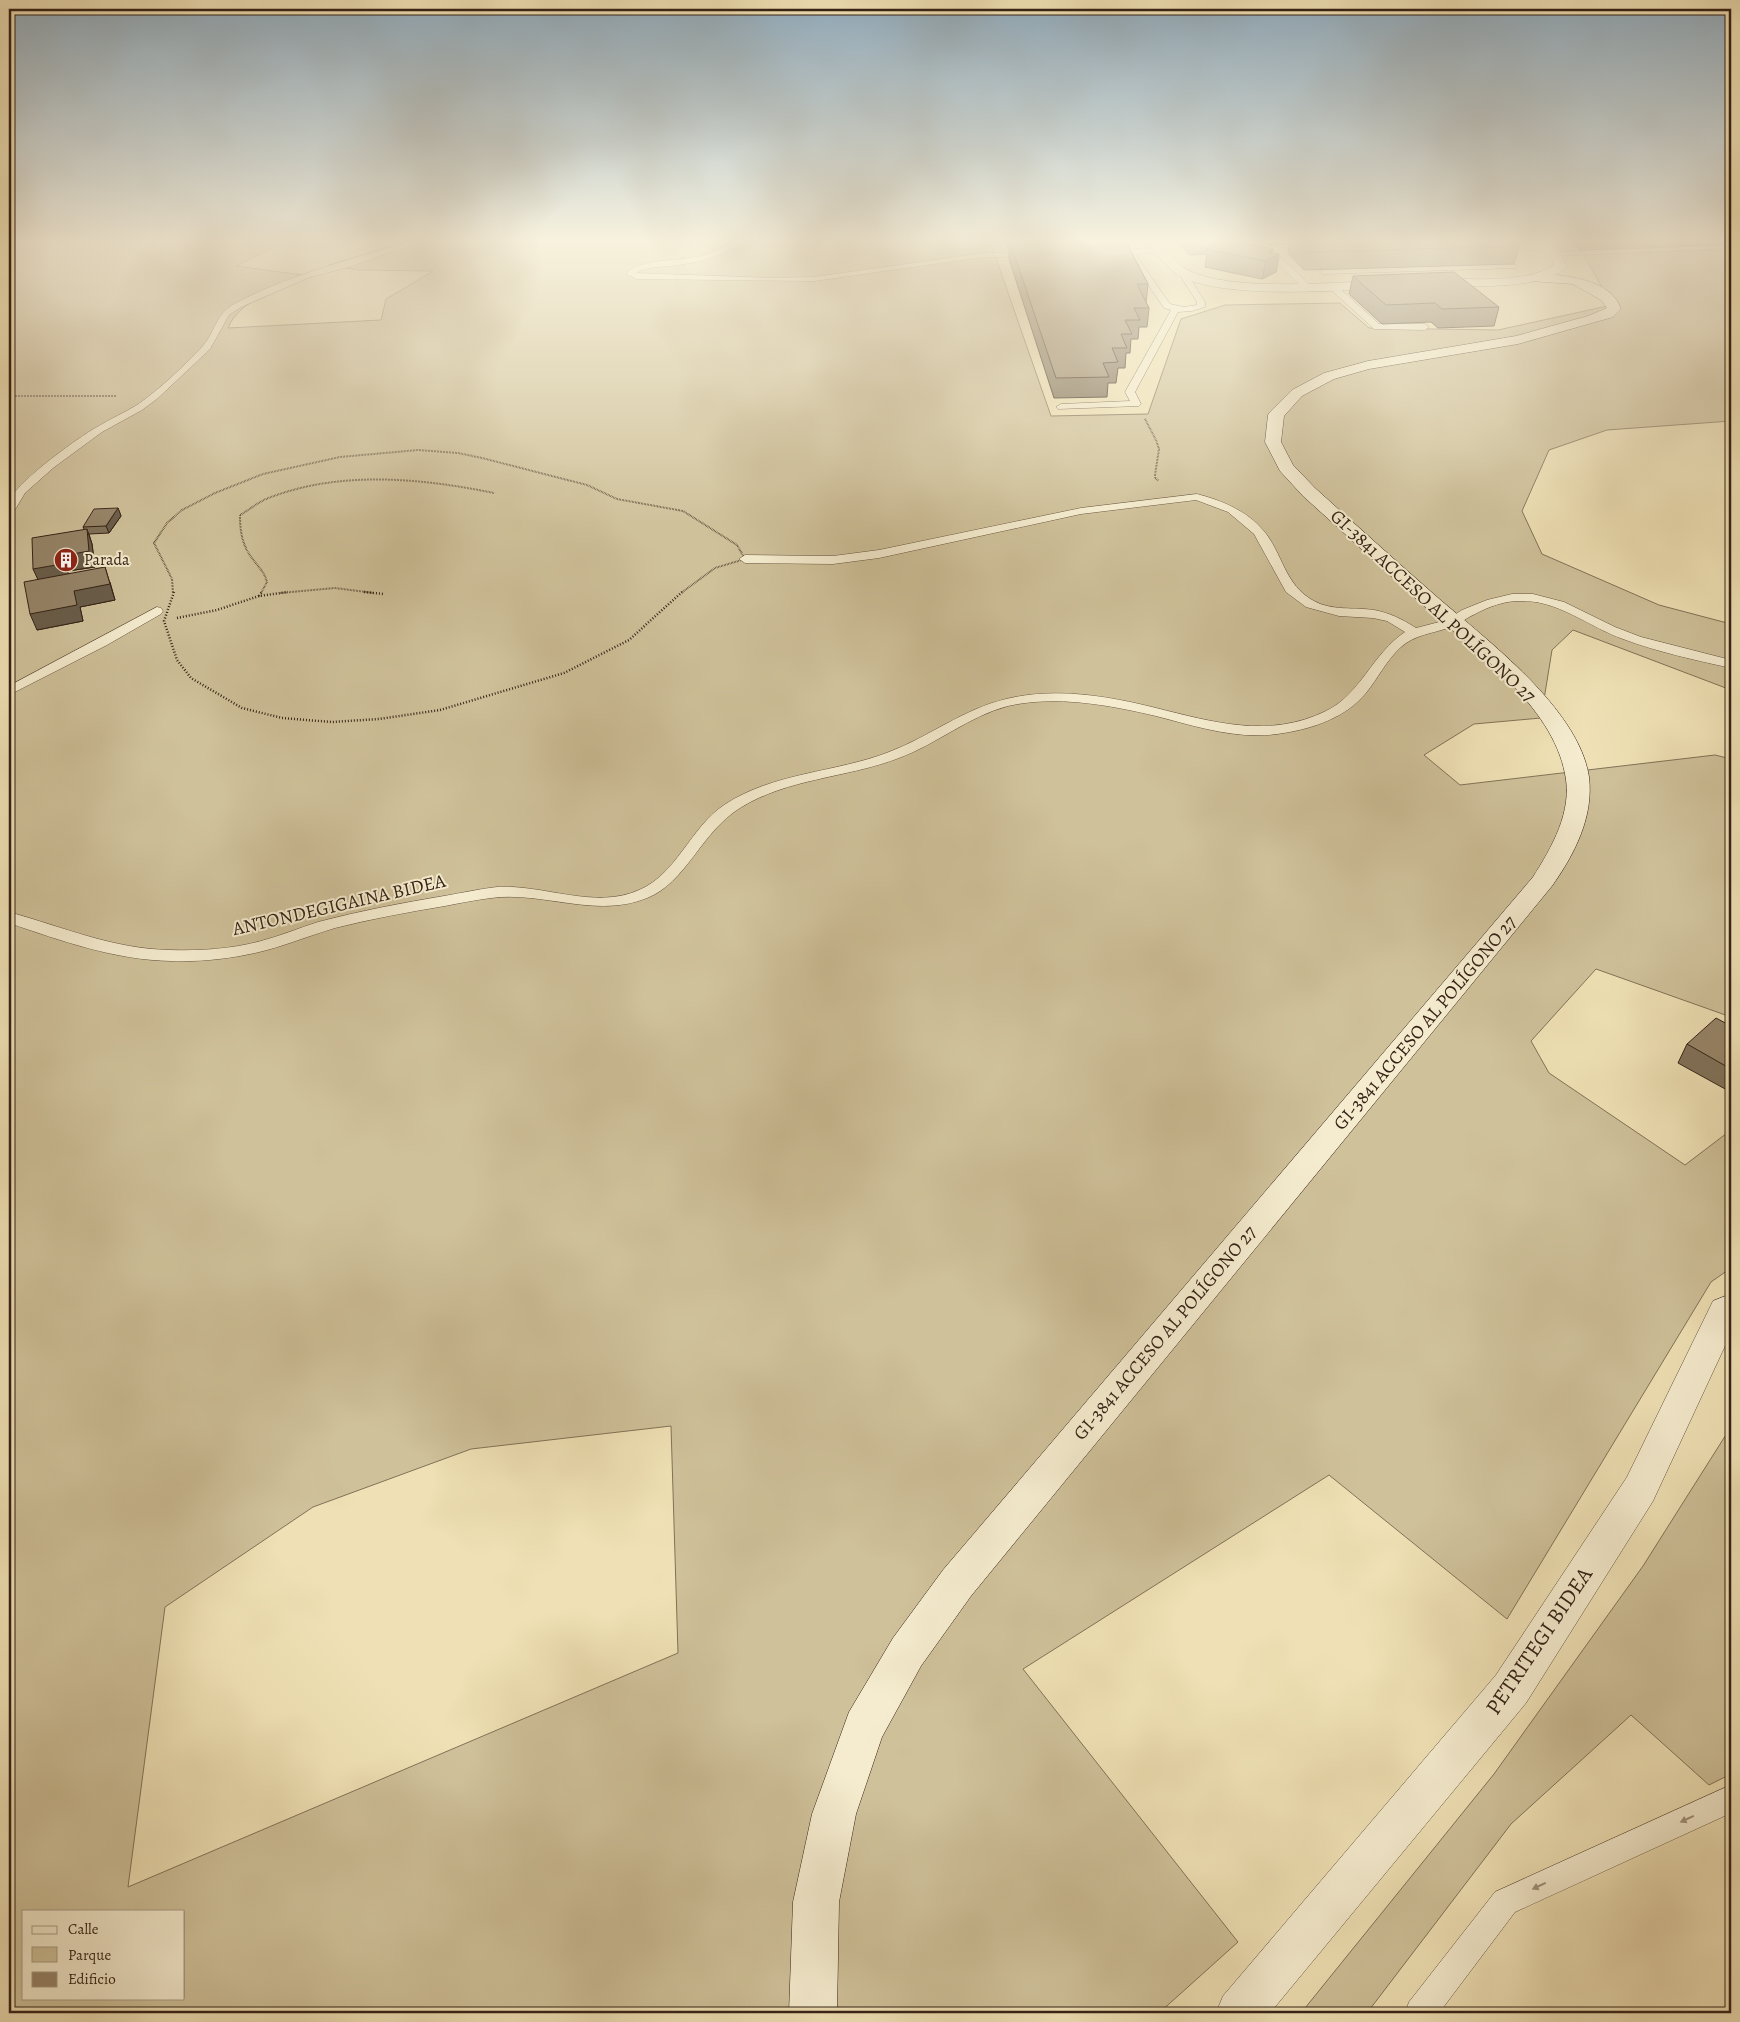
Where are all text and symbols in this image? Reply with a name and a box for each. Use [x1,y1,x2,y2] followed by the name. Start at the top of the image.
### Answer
[1324,504,1542,708] street label: GI-3841 ACCESO AL POLÍGONO 27
[53,547,79,573] building icon: Parada
[84,549,130,571] place label: Parada
[229,868,449,942] street label: ANTONDEGIGAINA BIDEA
[1327,910,1523,1136] street label: GI-3841 ACCESO AL POLÍGONO 27
[1067,1220,1263,1446] street label: GI-3841 ACCESO AL POLÍGONO 27
[1478,1560,1600,1721] street label: PETRITEGI BIDEA
[1680,1815,1694,1823] one-way arrow
[1532,1883,1546,1891] one-way arrow
[22,1910,185,2000] legend
[68,1919,99,1939] text: Calle
[68,1945,111,1965] text: Parque
[68,1969,116,1989] text: Edificio

